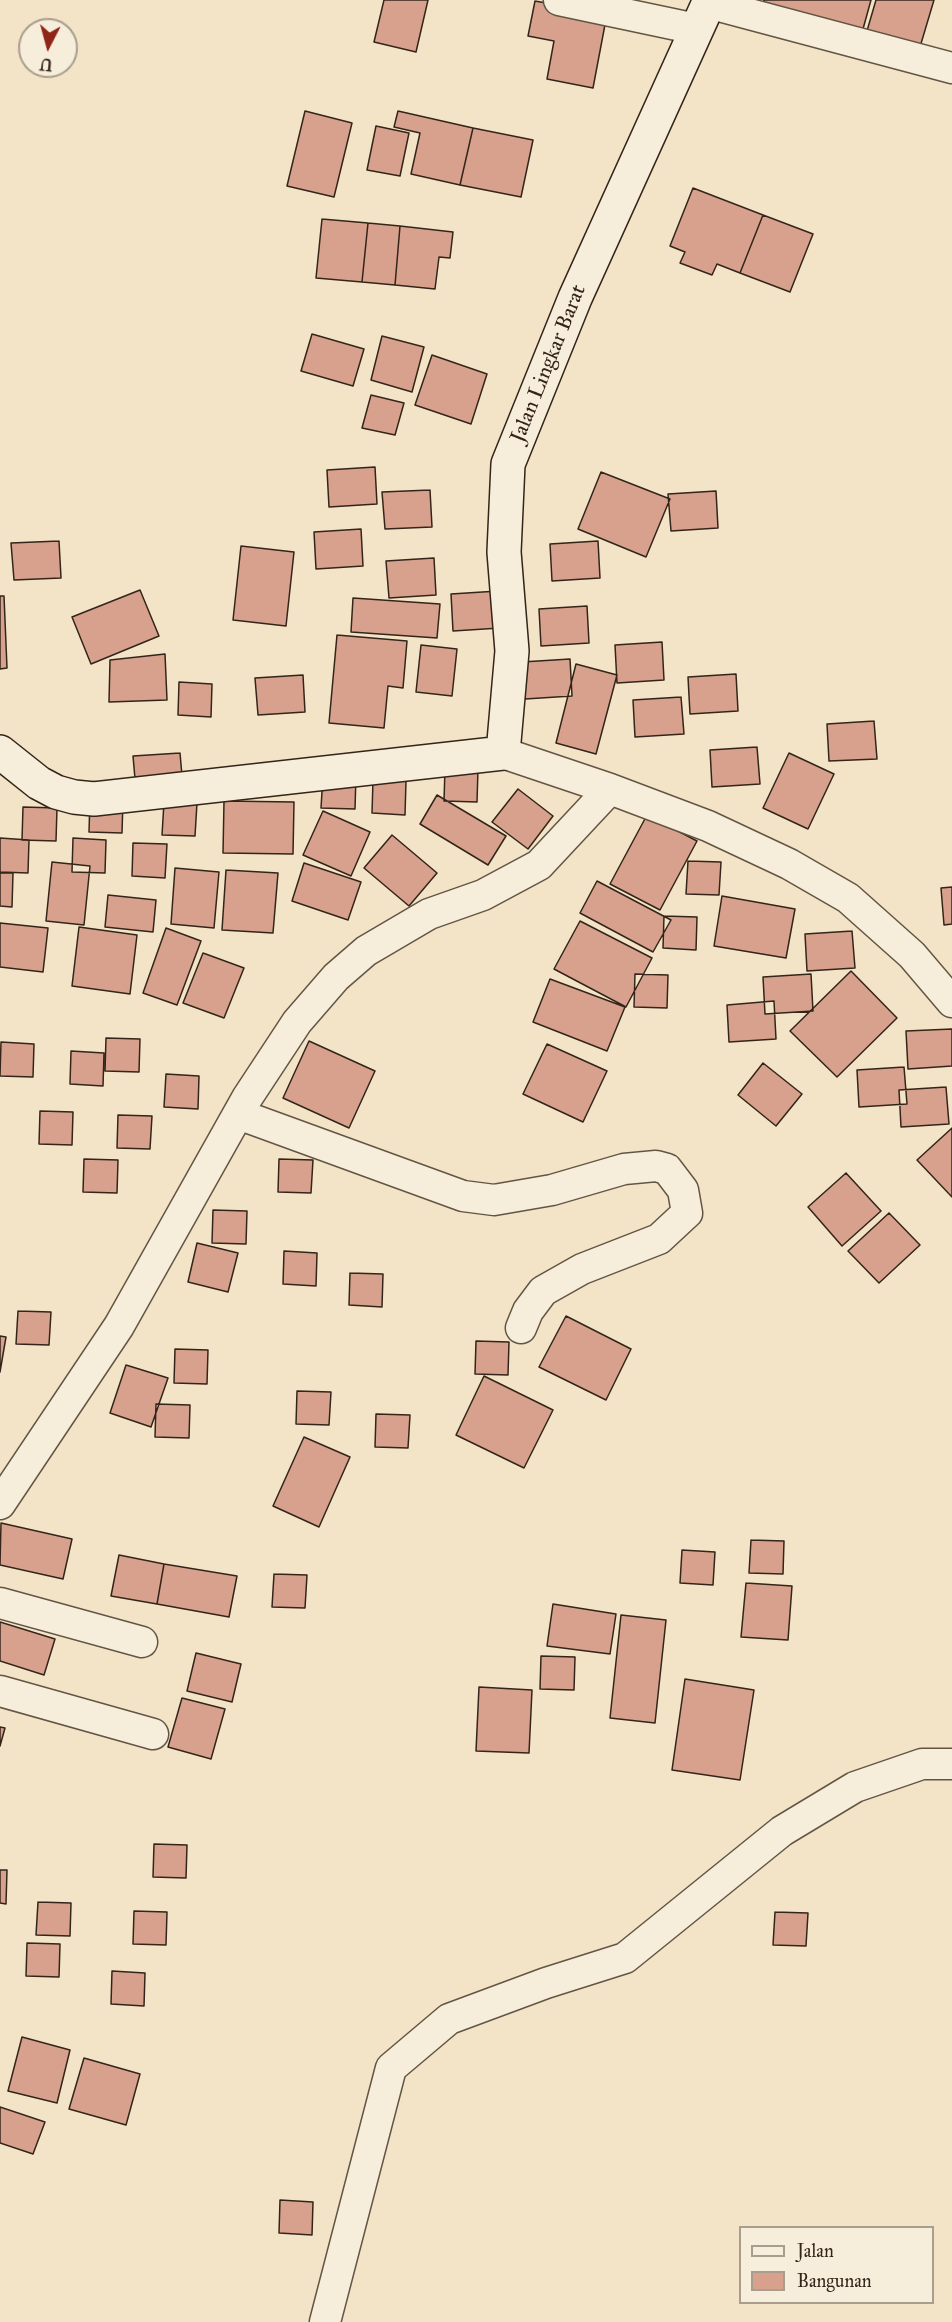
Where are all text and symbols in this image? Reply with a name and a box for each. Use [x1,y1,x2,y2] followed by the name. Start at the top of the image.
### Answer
[18,18,78,78] north arrow
[39,54,54,75] text: U
[506,282,592,446] street label: Jalan Lingkar Barat
[739,2226,934,2304] legend
[797,2240,834,2262] text: Jalan
[797,2270,872,2292] text: Bangunan

